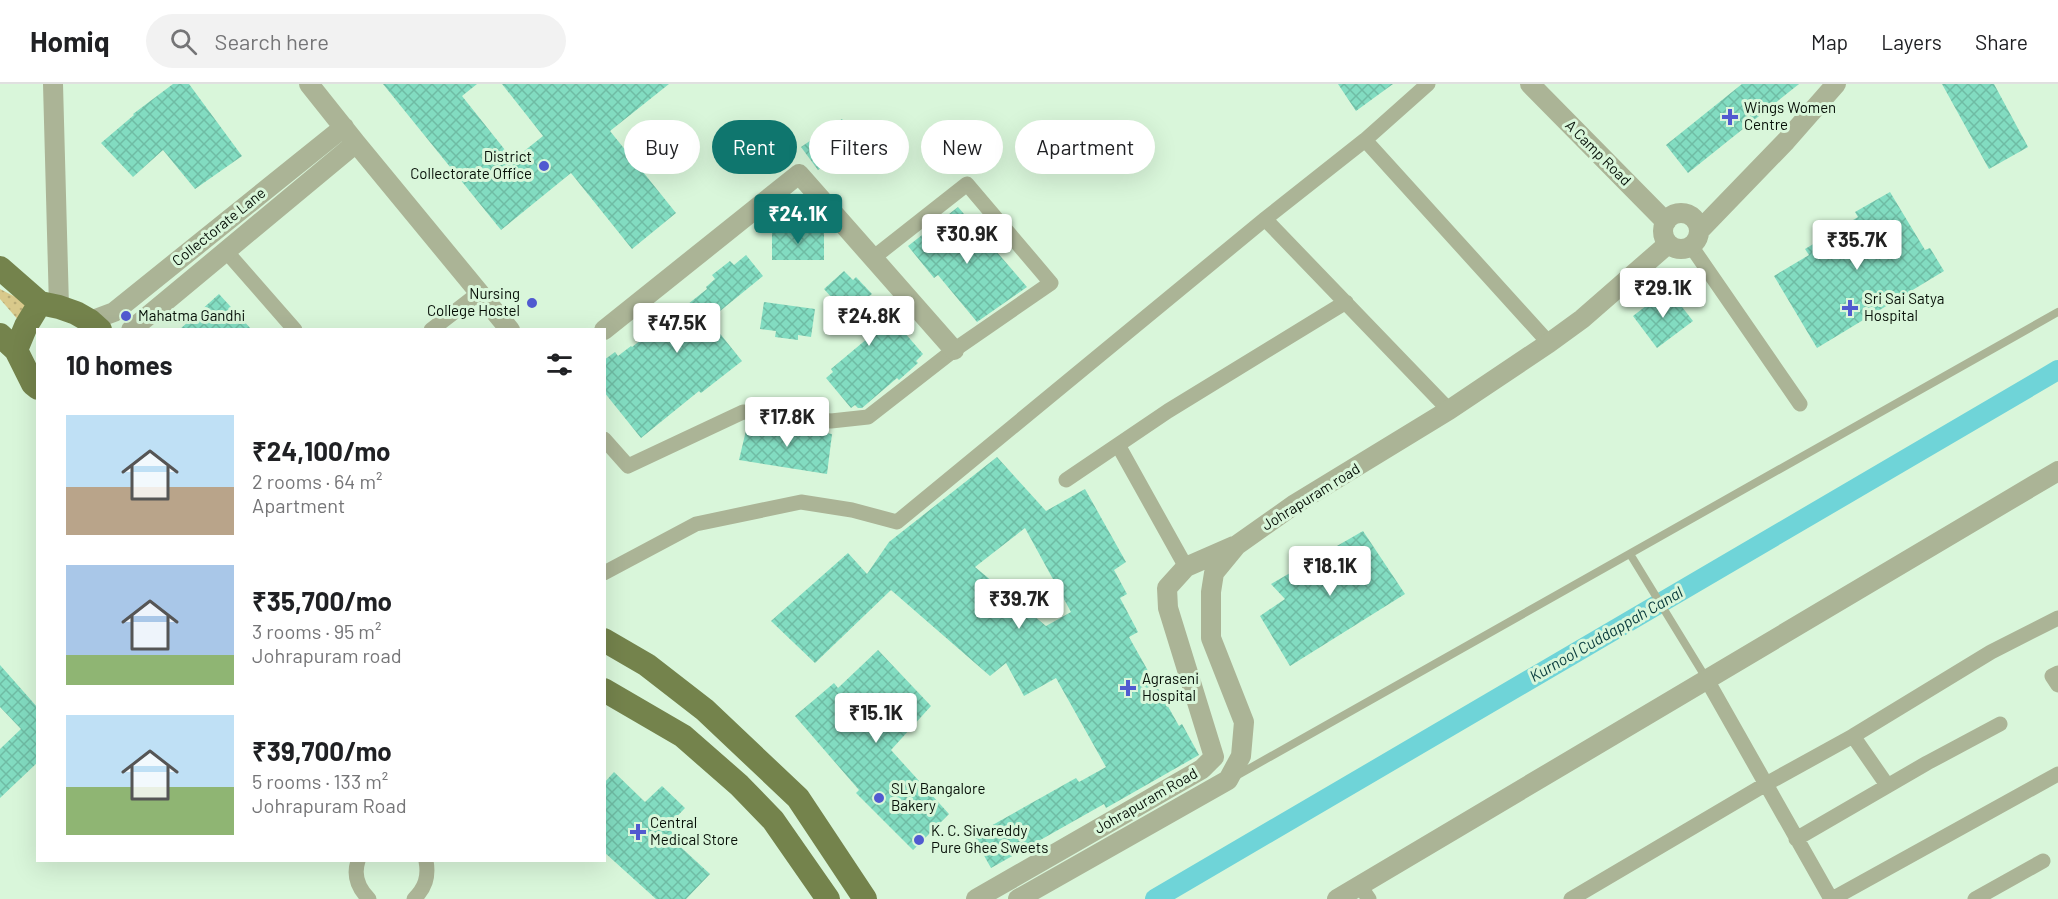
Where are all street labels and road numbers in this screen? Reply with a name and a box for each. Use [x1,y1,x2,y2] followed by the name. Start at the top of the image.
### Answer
[1562,116,1635,189] street label: A Camp Road
[168,183,269,269] street label: Collectorate Lane
[1258,459,1363,534] street label: Johrapuram road
[1091,763,1200,837] street label: Johrapuram Road

